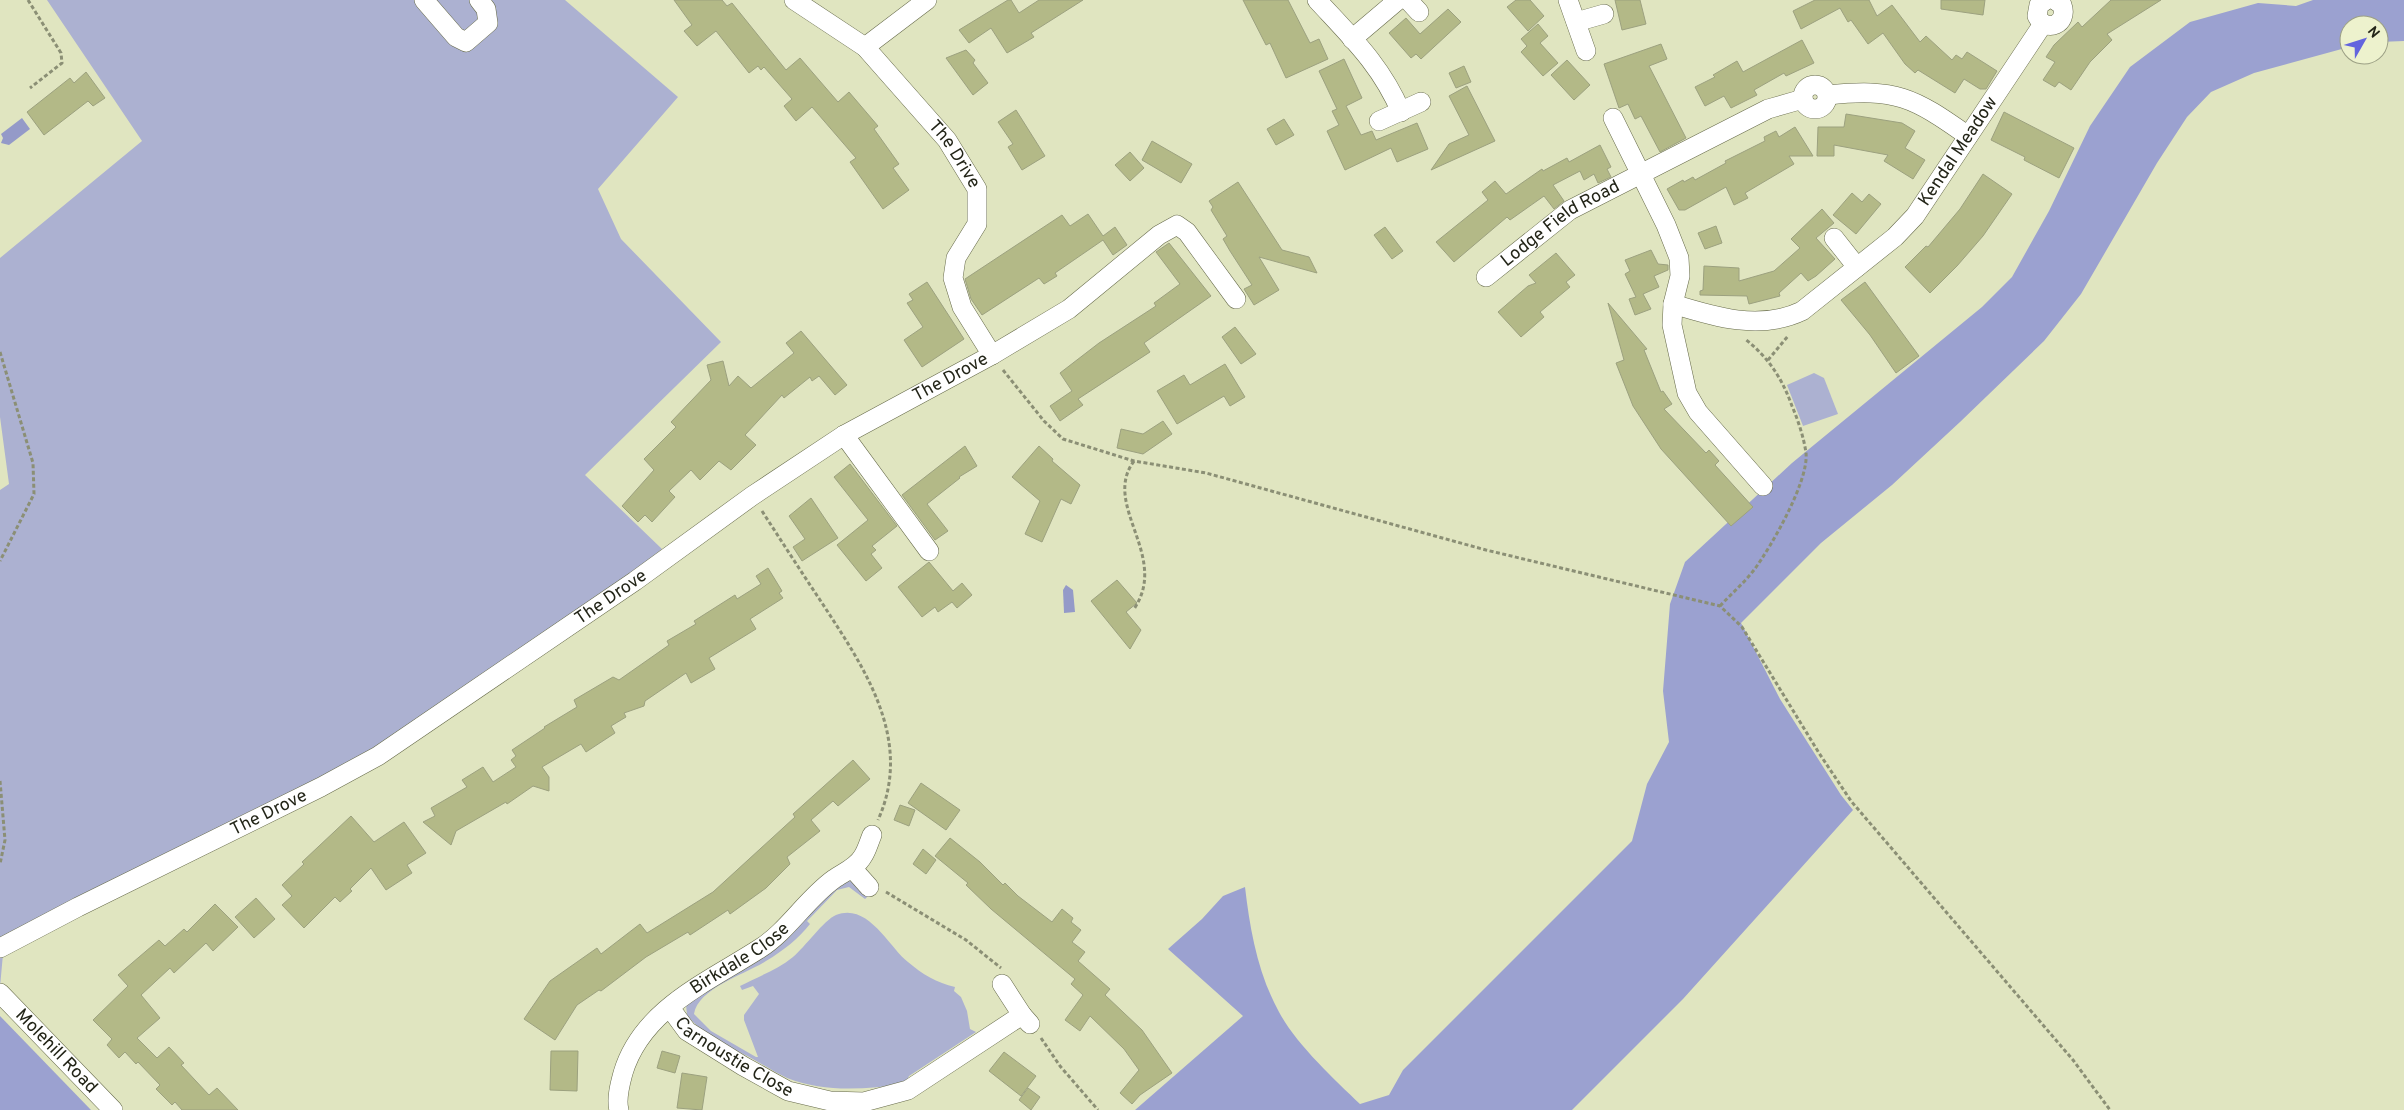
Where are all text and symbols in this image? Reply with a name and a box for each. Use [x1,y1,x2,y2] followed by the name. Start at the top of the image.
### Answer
[2339,15,2389,65] north arrow
[2363,24,2383,42] text: N
[1913,92,2003,211] street label: Kendal Meadow
[923,115,985,193] street label: The Drive
[1496,175,1624,272] street label: Lodge Field Road
[909,348,992,407] street label: The Drove
[570,564,652,630] street label: The Drove
[227,784,311,841] street label: The Drove
[686,918,795,1000] street label: Birkdale Close
[10,1004,102,1098] street label: Molehill Road
[669,1012,797,1103] street label: Carnoustie Close

